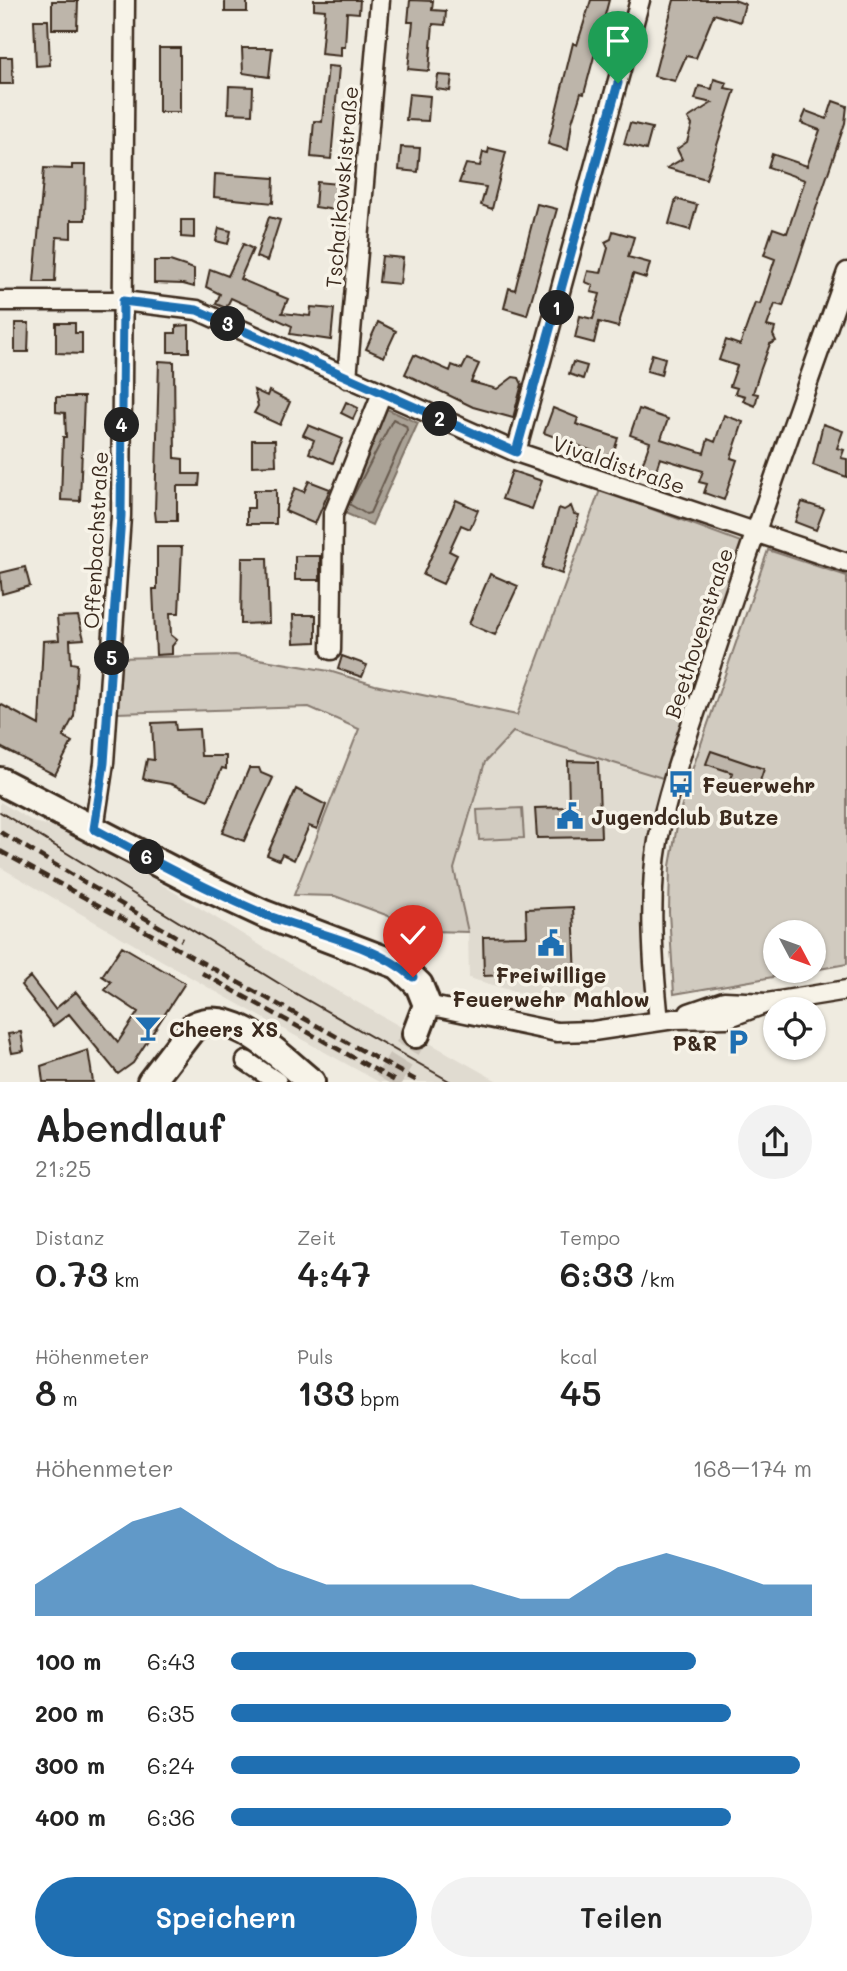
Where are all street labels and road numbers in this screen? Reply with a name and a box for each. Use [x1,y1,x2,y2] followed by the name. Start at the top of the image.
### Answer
[319,85,363,289] street label: Tschaikowskistraße
[549,429,689,499] street label: Vivaldistraße
[77,451,113,629] street label: Offenbachstraße
[658,544,738,722] street label: Beethovenstraße

